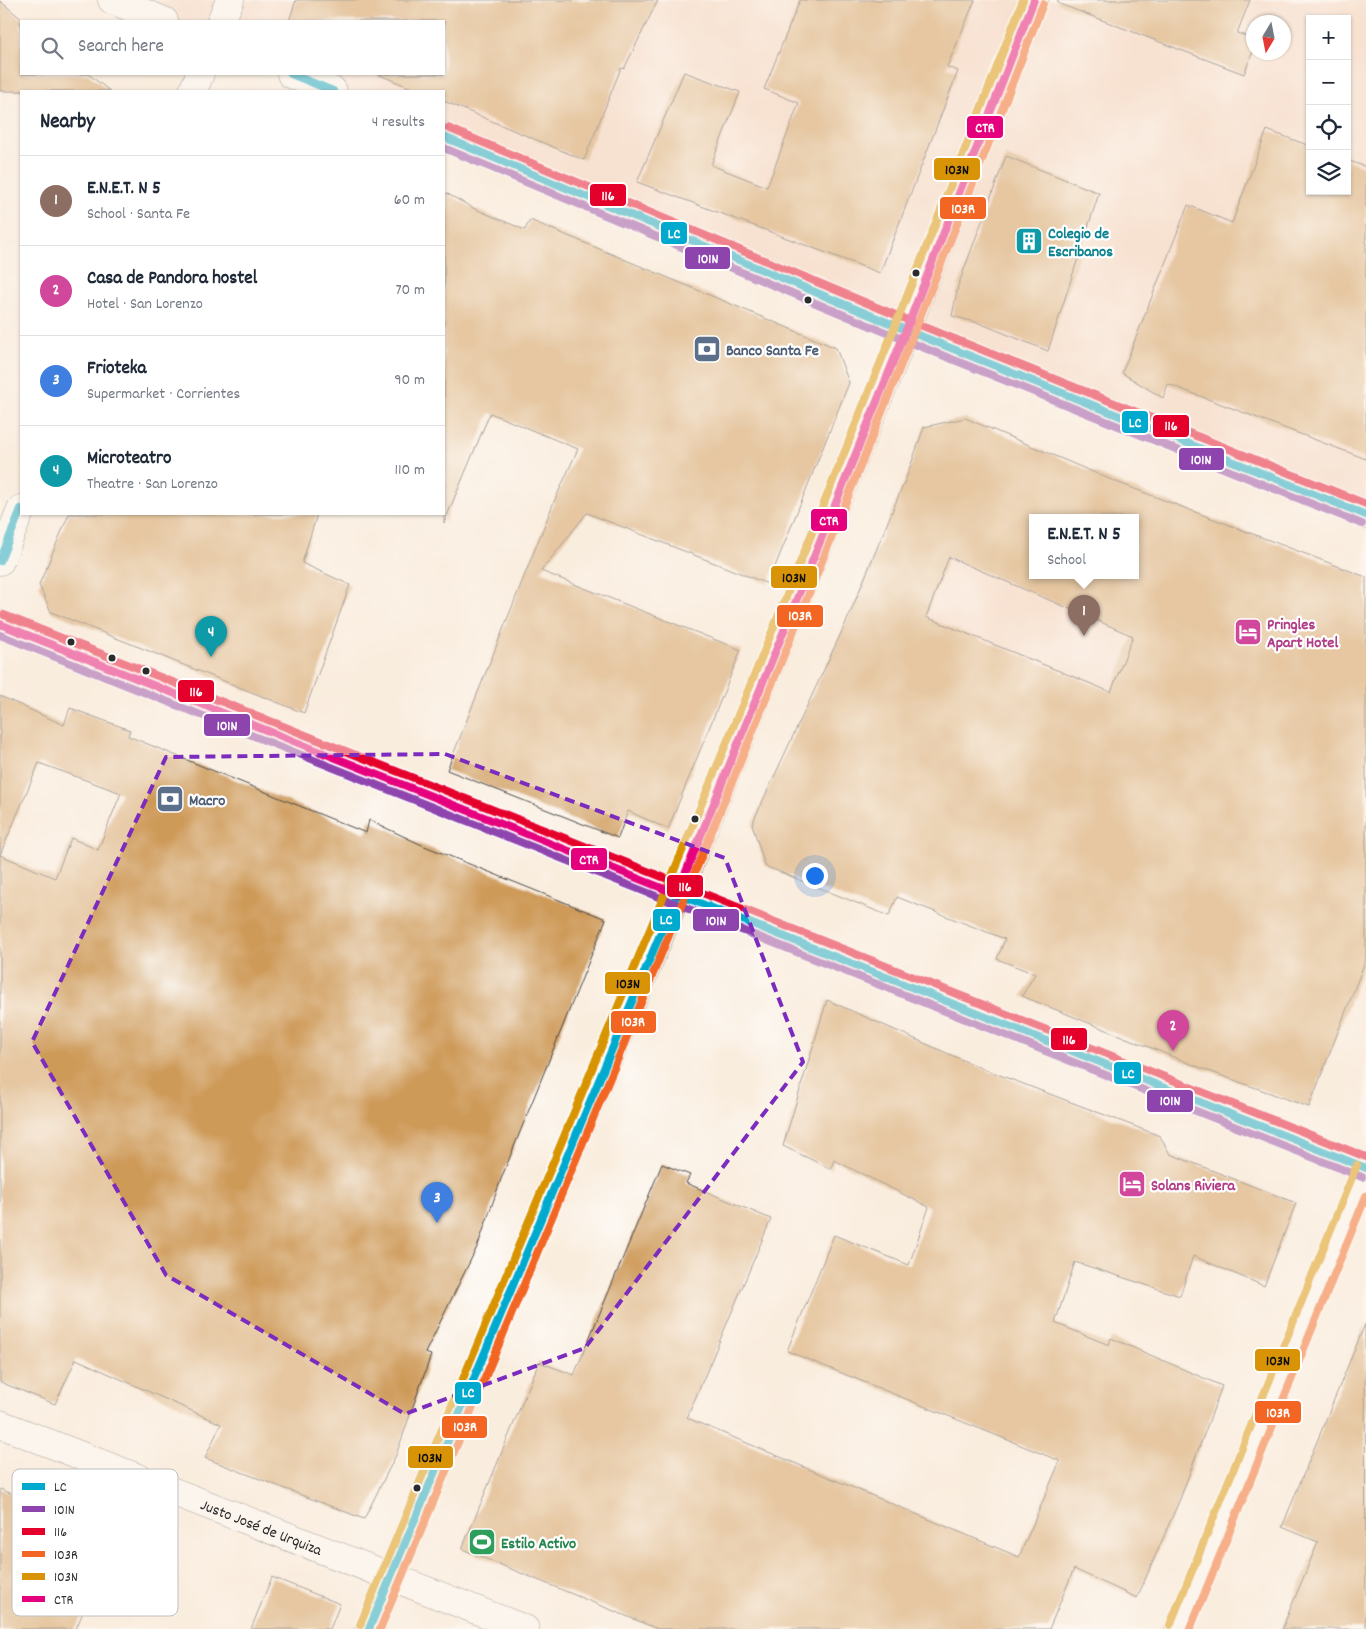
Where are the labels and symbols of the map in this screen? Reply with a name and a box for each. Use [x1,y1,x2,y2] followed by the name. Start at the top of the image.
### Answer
[1246,15,1291,60] north arrow
[966,115,1004,139] line badge: CTR
[975,119,995,139] text: CTR
[933,157,981,181] line badge: 103N
[945,161,969,181] text: 103N
[589,183,627,207] line badge: 116
[602,187,615,207] text: 116
[939,196,987,220] line badge: 103R
[951,200,975,220] text: 103R
[660,221,688,245] line badge: LC
[1048,223,1113,264] place label: Colegio de Escribanos
[668,225,680,245] text: LC
[1014,226,1044,256] building icon: Colegio de Escribanos
[684,246,731,270] line badge: 101N
[698,250,718,270] text: 101N
[911,268,921,278] unlabelled marker
[803,295,813,305] unlabelled marker
[692,334,722,364] bank icon: Banco Santa Fe
[726,340,819,363] place label: Banco Santa Fe
[1121,410,1149,434] line badge: LC
[1129,414,1141,434] text: LC
[1152,414,1190,438] line badge: 116
[1165,417,1178,437] text: 116
[1178,447,1225,471] line badge: 101N
[1191,451,1211,471] text: 101N
[810,508,848,532] line badge: CTR
[819,512,839,532] text: CTR
[770,565,818,589] line badge: 103N
[782,569,806,589] text: 103N
[1068,595,1100,636] pin: 1
[776,604,824,628] line badge: 103R
[788,607,812,627] text: 103R
[1267,614,1338,655] place label: Pringles Apart Hotel
[195,616,227,657] pin: 4
[1233,617,1263,647] hotel icon: Pringles Apart Hotel
[66,637,76,647] unlabelled marker
[107,653,117,663] unlabelled marker
[141,666,151,676] unlabelled marker
[177,679,215,703] line badge: 116
[190,683,203,703] text: 116
[203,713,251,737] line badge: 101N
[217,717,237,737] text: 101N
[155,784,185,814] bank icon: Macro
[189,790,225,813] place label: Macro
[690,814,700,824] unlabelled marker
[570,847,608,871] line badge: CTR
[579,851,599,871] text: CTR
[802,863,828,889] your location
[666,874,704,898] line badge: 116
[679,878,692,898] text: 116
[652,908,681,932] line badge: LC
[692,908,740,932] line badge: 101N
[660,911,672,931] text: LC
[706,912,726,932] text: 101N
[604,971,651,995] line badge: 103N
[616,975,640,995] text: 103N
[610,1010,657,1034] line badge: 103R
[1157,1010,1189,1051] pin: 2
[621,1013,645,1033] text: 103R
[1050,1027,1088,1051] line badge: 116
[1063,1031,1076,1051] text: 116
[1113,1061,1142,1085] line badge: LC
[1122,1065,1134,1085] text: LC
[1146,1089,1194,1113] line badge: 101N
[1160,1092,1180,1112] text: 101N
[1117,1169,1147,1199] hotel icon: Solans Riviera
[1151,1175,1237,1198] place label: Solans Riviera
[421,1182,453,1223] pin: 3
[1254,1348,1301,1372] line badge: 103N
[1266,1352,1290,1372] text: 103N
[454,1381,482,1405] line badge: LC
[462,1384,474,1404] text: LC
[1254,1400,1302,1424] line badge: 103R
[1266,1404,1290,1424] text: 103R
[441,1415,488,1439] line badge: 103R
[453,1418,477,1438] text: 103R
[407,1445,454,1469] line badge: 103N
[418,1449,442,1469] text: 103N
[12,1469,178,1616] legend
[54,1478,67,1498] text: LC
[412,1483,422,1493] unlabelled marker
[197,1494,326,1563] street label: Justo José de Urquiza
[54,1501,75,1521] text: 101N
[54,1523,67,1543] text: 116
[467,1527,497,1557] sports icon: Estilo Activo
[501,1533,576,1556] place label: Estilo Activo
[54,1546,78,1566] text: 103R
[54,1568,78,1588] text: 103N
[54,1591,74,1611] text: CTR

